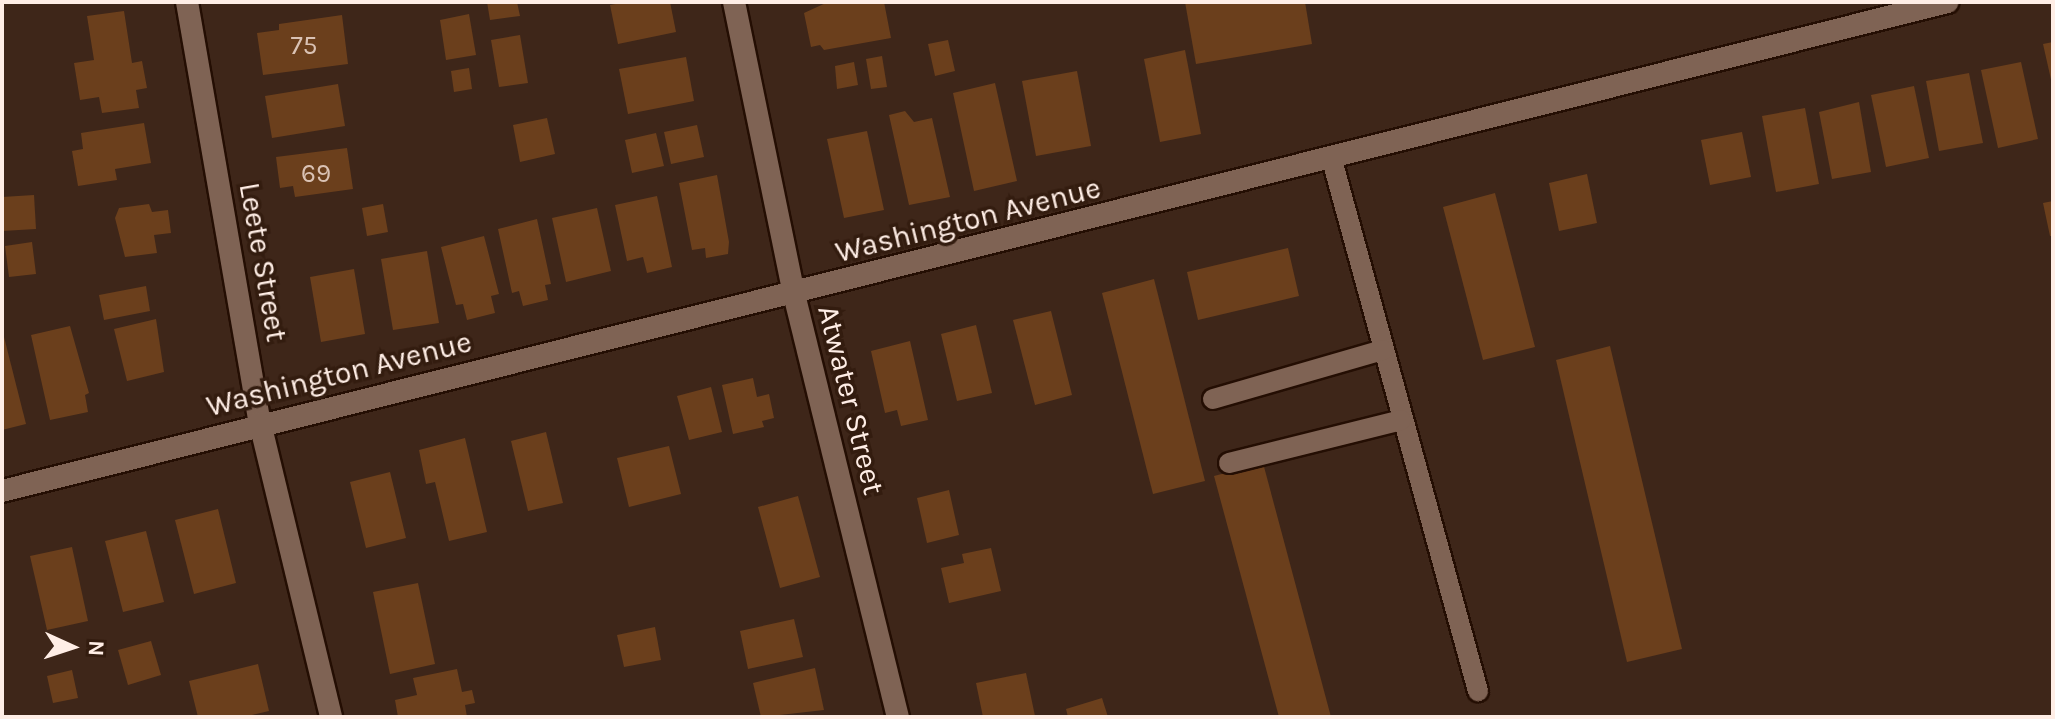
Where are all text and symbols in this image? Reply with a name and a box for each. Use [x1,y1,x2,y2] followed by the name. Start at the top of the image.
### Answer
[291,30,317,62] house number: 75
[301,158,331,190] house number: 69
[832,170,1104,270] street label: Washington Avenue
[231,180,295,344] street label: Leete Street
[810,302,892,498] street label: Atwater Street
[203,324,475,424] street label: Washington Avenue
[32,607,112,687] north arrow
[83,640,109,657] text: N

